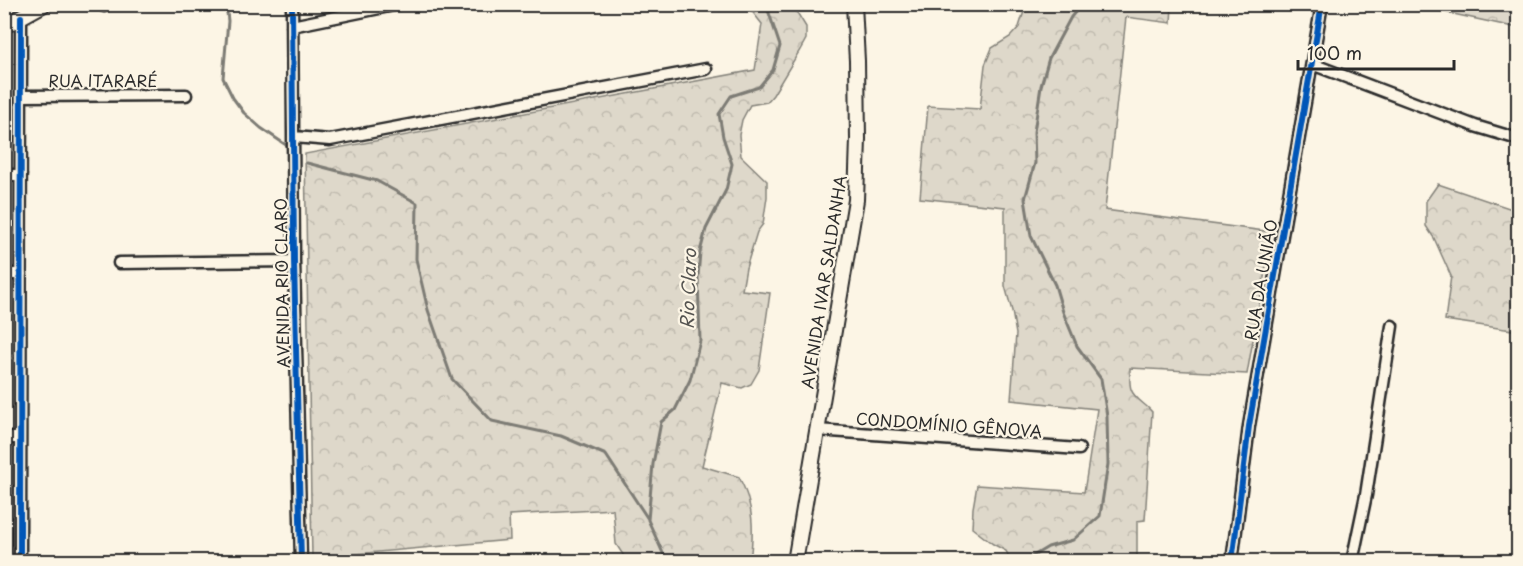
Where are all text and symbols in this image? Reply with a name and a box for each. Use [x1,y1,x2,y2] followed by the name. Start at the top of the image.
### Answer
[1298,33,1454,71] scale bar
[1307,39,1362,66] text: 100 m
[48,68,158,92] street label: RUA ITARARÉ
[794,173,852,390] street label: AVENIDA IVAR SALDANHA
[268,198,294,368] street label: AVENIDA RIO CLARO
[1238,217,1282,342] street label: RUA DA UNIÃO
[673,247,702,330] water label: Rio Claro
[855,406,1043,442] street label: CONDOMÍNIO GÊNOVA

